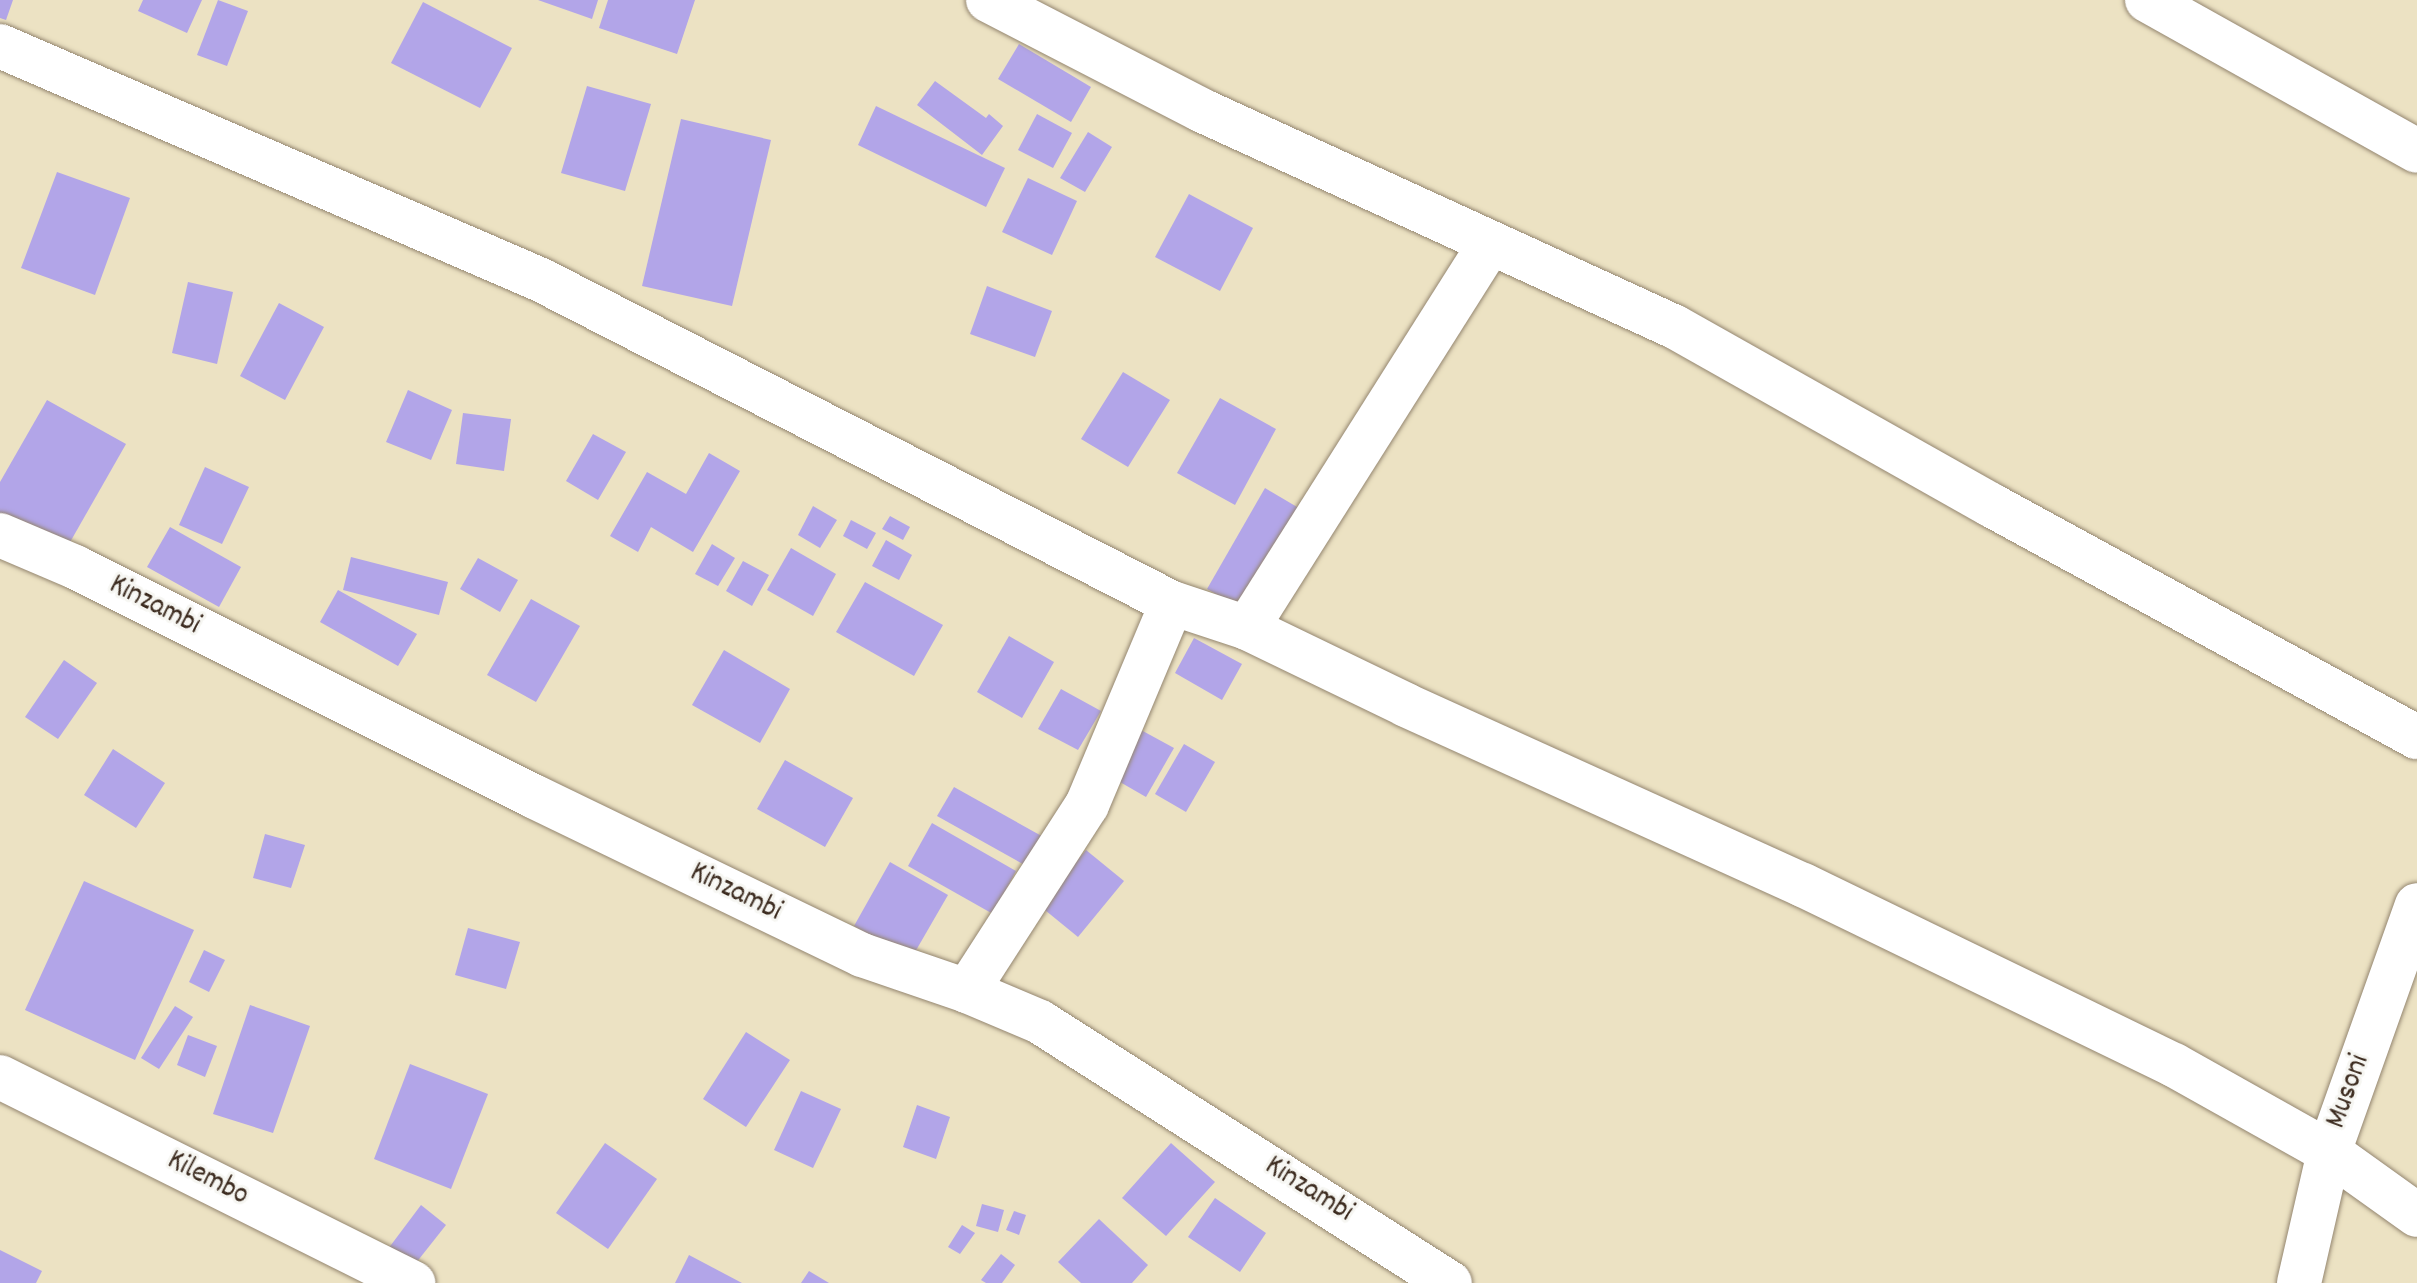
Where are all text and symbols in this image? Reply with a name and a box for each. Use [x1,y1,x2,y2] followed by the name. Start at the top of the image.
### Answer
[102,569,206,645] street label: Kinzambi
[683,856,787,932] street label: Kinzambi
[2320,1050,2380,1134] street label: Musoni
[160,1144,254,1216] street label: Kilembo
[1257,1150,1359,1232] street label: Kinzambi

